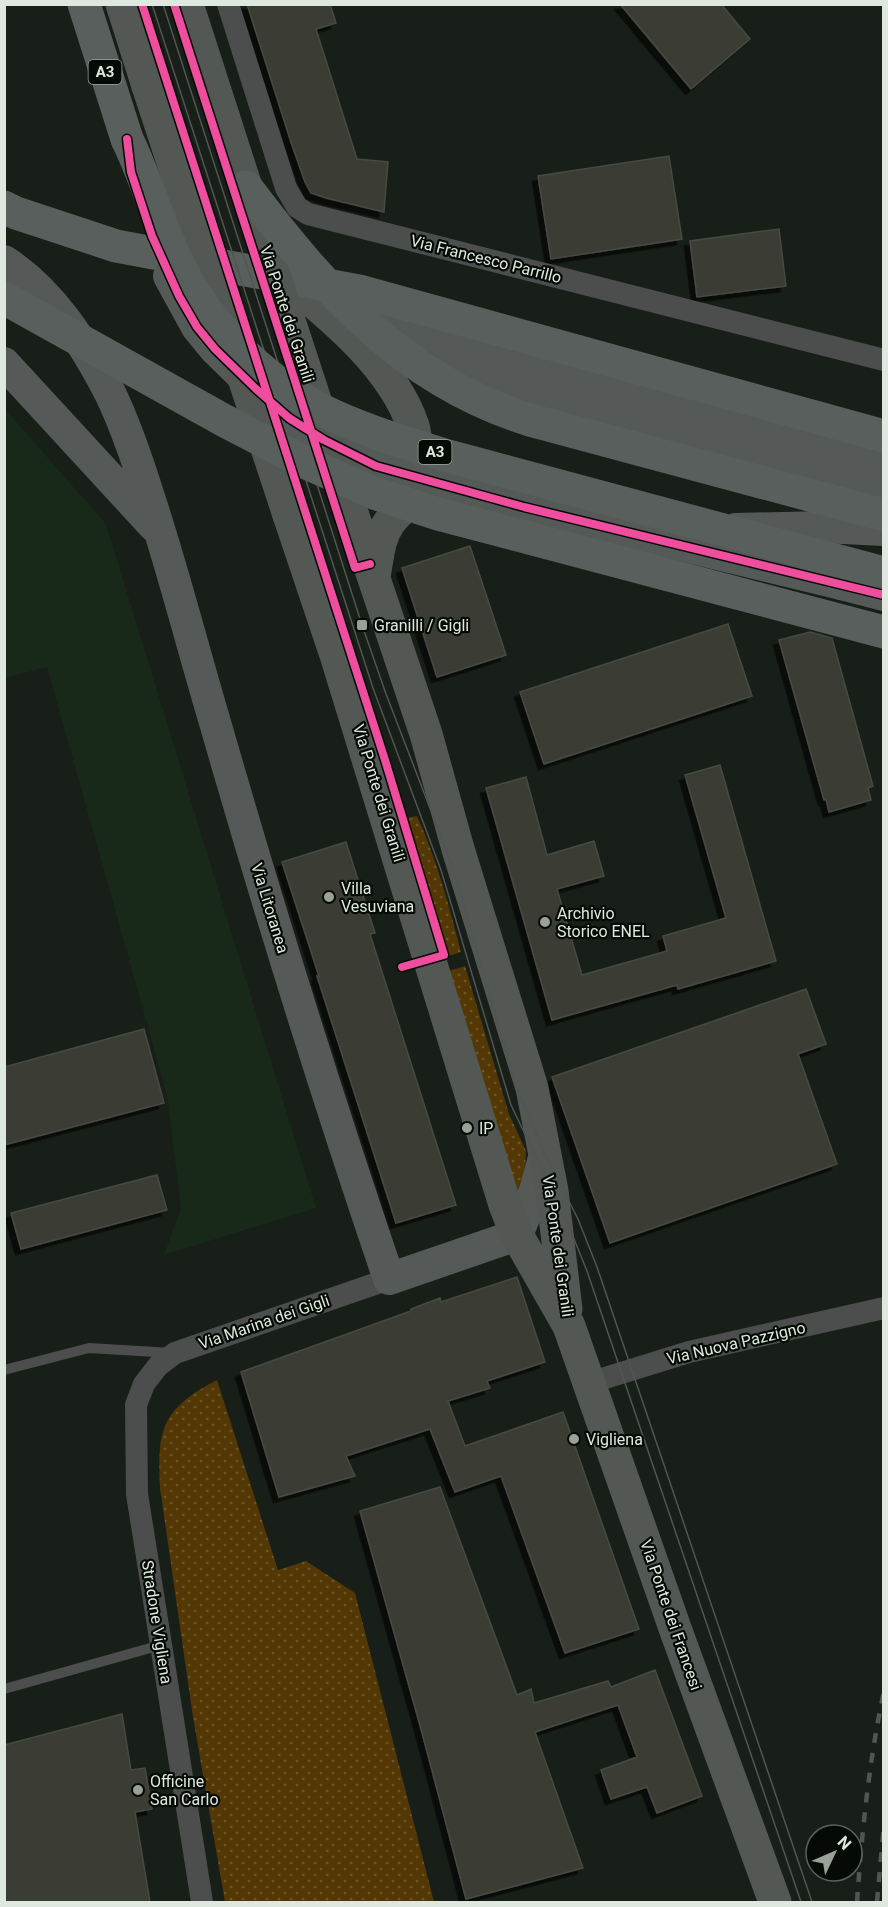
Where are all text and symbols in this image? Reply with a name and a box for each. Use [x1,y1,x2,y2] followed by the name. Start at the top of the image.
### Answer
[88,60,122,84] road number: A3
[409,231,563,287] street label: Via Francesco Parrillo
[256,243,318,385] street label: Via Ponte dei Granili
[418,440,452,464] road number: A3
[374,616,469,635] place label: Granilli / Gigli
[355,618,369,632] marker: Granilli / Gigli
[349,722,409,864] street label: Via Ponte dei Granili
[247,861,293,955] street label: Via Litoranea
[341,879,414,916] place label: Villa Vesuviana
[322,890,336,904] marker: Villa Vesuviana
[557,904,650,941] place label: Archivio Storico ENEL
[538,915,552,929] marker: Archivio Storico ENEL
[479,1119,493,1138] place label: IP
[460,1121,474,1135] marker: IP
[539,1174,577,1318] street label: Via Ponte dei Granili
[196,1291,332,1353] street label: Via Marina dei Gigli
[665,1318,807,1368] street label: Via Nuova Pazzigno
[586,1430,643,1449] place label: Vigliena
[567,1432,581,1446] marker: Vigliena
[636,1537,706,1693] street label: Via Ponte dei Francesi
[138,1559,176,1685] street label: Stradone Vigliena
[150,1772,219,1809] place label: Officine San Carlo
[131,1783,145,1797] marker: Officine San Carlo
[804,1823,864,1883] north arrow
[834,1832,855,1854] text: N

